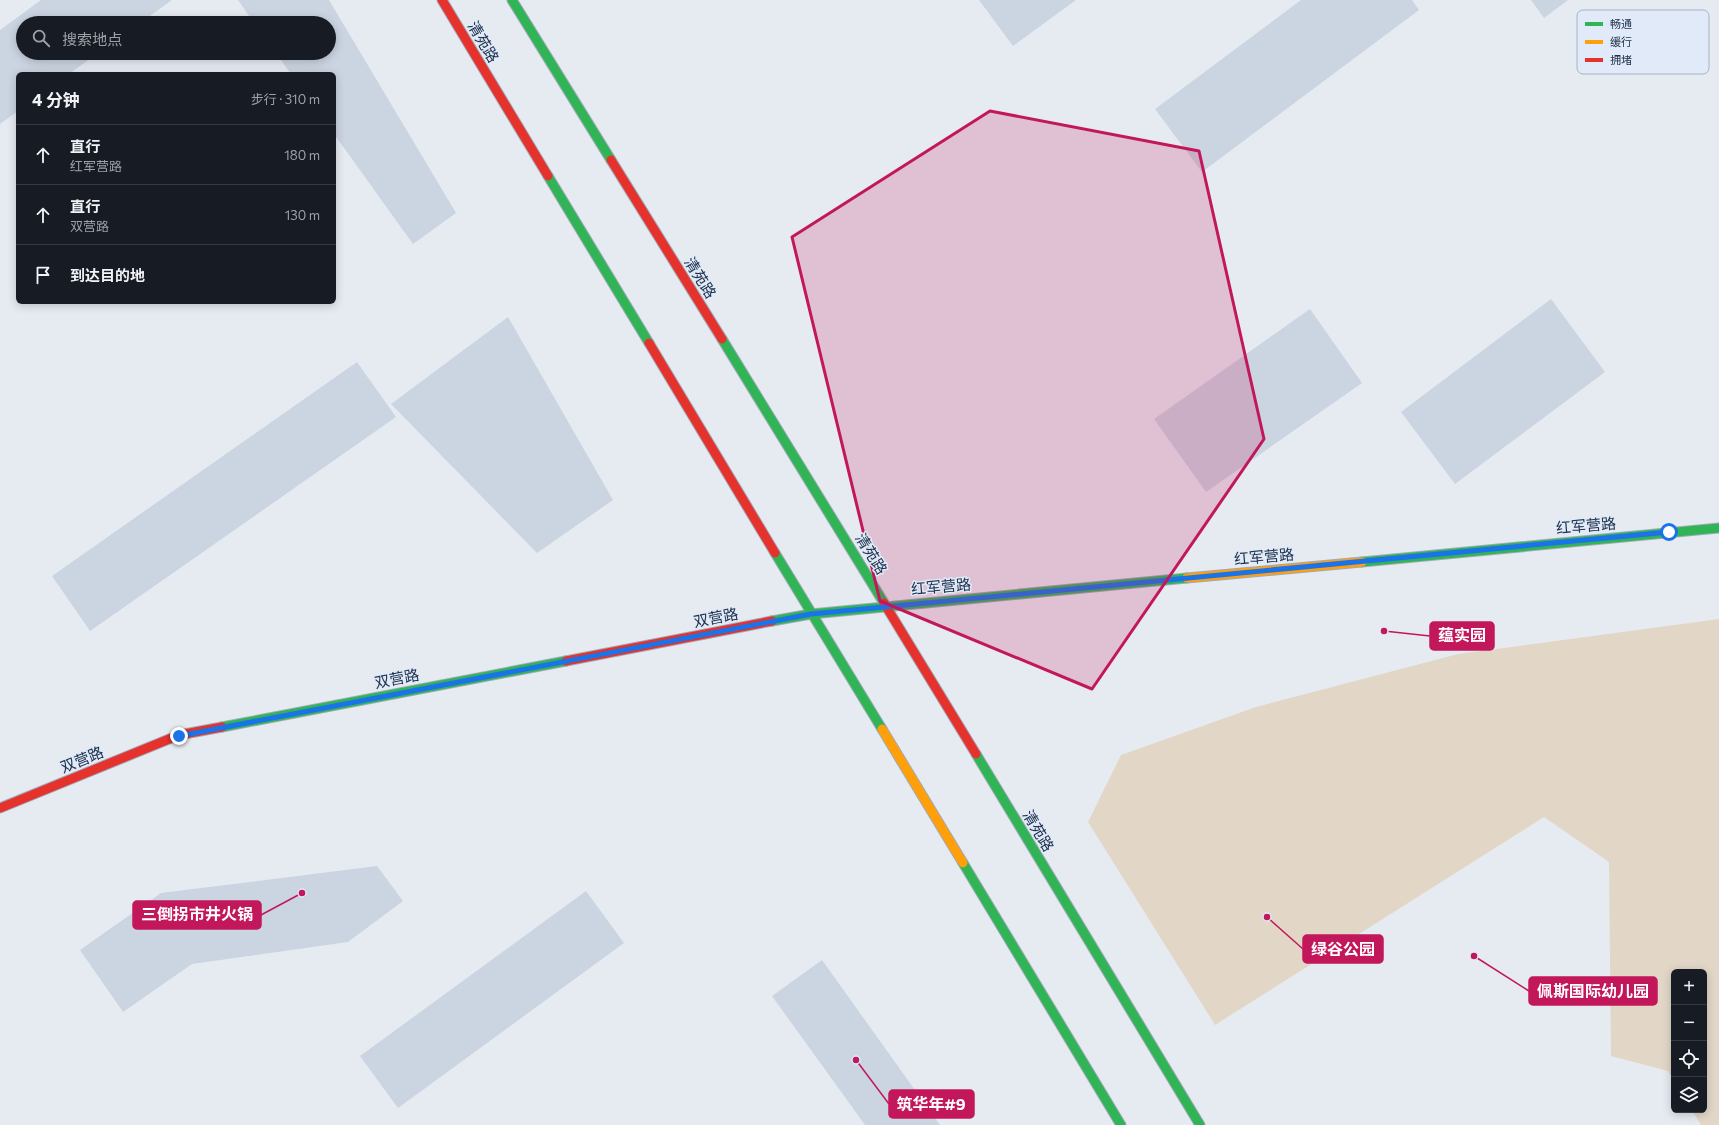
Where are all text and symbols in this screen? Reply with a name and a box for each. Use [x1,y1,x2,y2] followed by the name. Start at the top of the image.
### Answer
[1577,10,1709,74] legend
[16,16,336,60] search box
[1610,17,1632,30] text: 畅通
[465,18,503,65] street label: 清苑路
[30,27,52,49] icon: search
[62,30,122,48] text: 搜索地点
[1610,35,1632,48] text: 缓行
[1610,53,1632,66] text: 拥堵
[32,89,80,110] text: 4 分钟
[251,91,320,107] text: 步行 · 310 m
[70,137,100,155] text: 直行
[32,144,54,166] icon: ahead
[284,147,320,163] text: 180 m
[70,158,122,174] text: 红军营路
[70,197,100,215] text: 直行
[32,204,54,226] icon: ahead
[285,207,320,223] text: 130 m
[70,218,109,234] text: 双营路
[681,254,720,301] street label: 清苑路
[32,264,54,286] icon: arrive
[70,266,145,284] text: 到达目的地
[1555,513,1617,537] street label: 红军营路
[1660,523,1678,541] route start
[852,530,891,577] street label: 清苑路
[1233,544,1295,568] street label: 红军营路
[910,574,972,598] street label: 红军营路
[692,604,740,630] street label: 双营路
[1430,622,1494,650] callout: 蕴实园
[1438,625,1486,644] text: 蕴实园
[373,665,421,691] street label: 双营路
[170,727,188,745] route end
[57,742,106,776] street label: 双营路
[1020,807,1058,854] street label: 清苑路
[133,901,261,929] callout: 三倒拐市井火锅
[141,904,253,923] text: 三倒拐市井火锅
[1303,935,1383,963] callout: 绿谷公园
[1311,939,1375,958] text: 绿谷公园
[1671,969,1707,1113] map controls
[1671,969,1707,1005] button: +
[1529,977,1657,1005] callout: 佩斯国际幼儿园
[1537,981,1649,1000] text: 佩斯国际幼儿园
[1671,1005,1707,1041] button: −
[1671,1041,1707,1077] button: locate
[1671,1077,1707,1113] button: layers
[889,1090,974,1118] callout: 筑华年#9
[896,1094,966,1113] text: 筑华年#9

